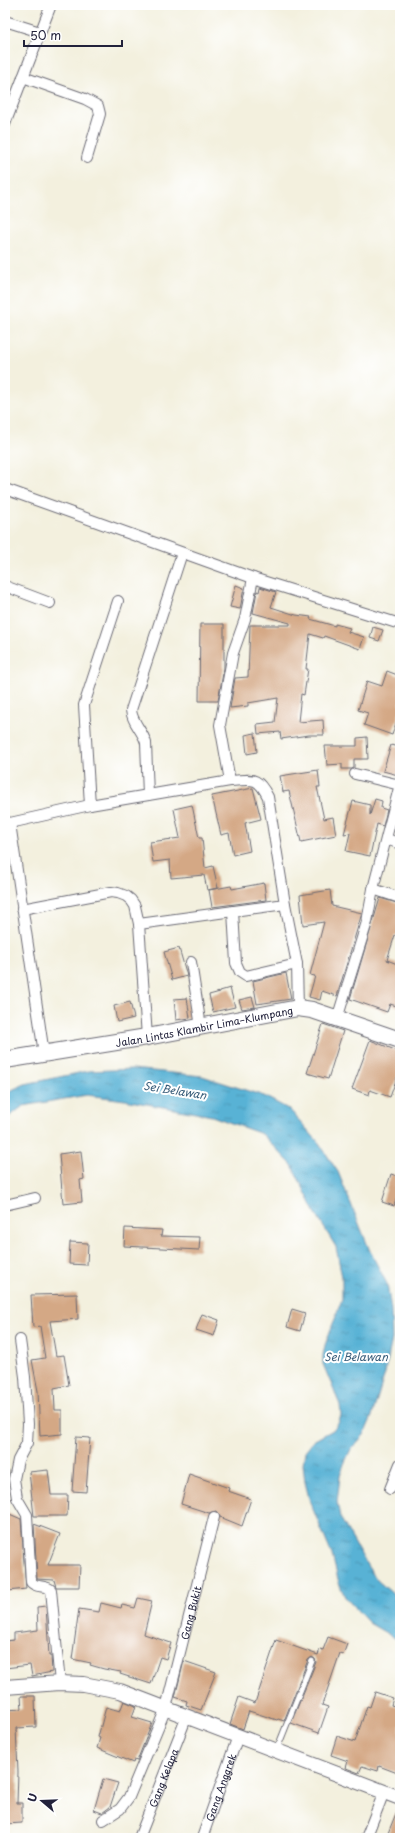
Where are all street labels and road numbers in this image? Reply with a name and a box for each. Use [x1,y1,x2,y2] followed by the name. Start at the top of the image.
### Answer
[114,1002,294,1050] street label: Jalan Lintas Klambir Lima–Klumpang
[176,1584,204,1641] street label: Gang Bukit
[144,1745,181,1809] street label: Gang Kelapa
[201,1751,239,1823] street label: Gang Anggrek

